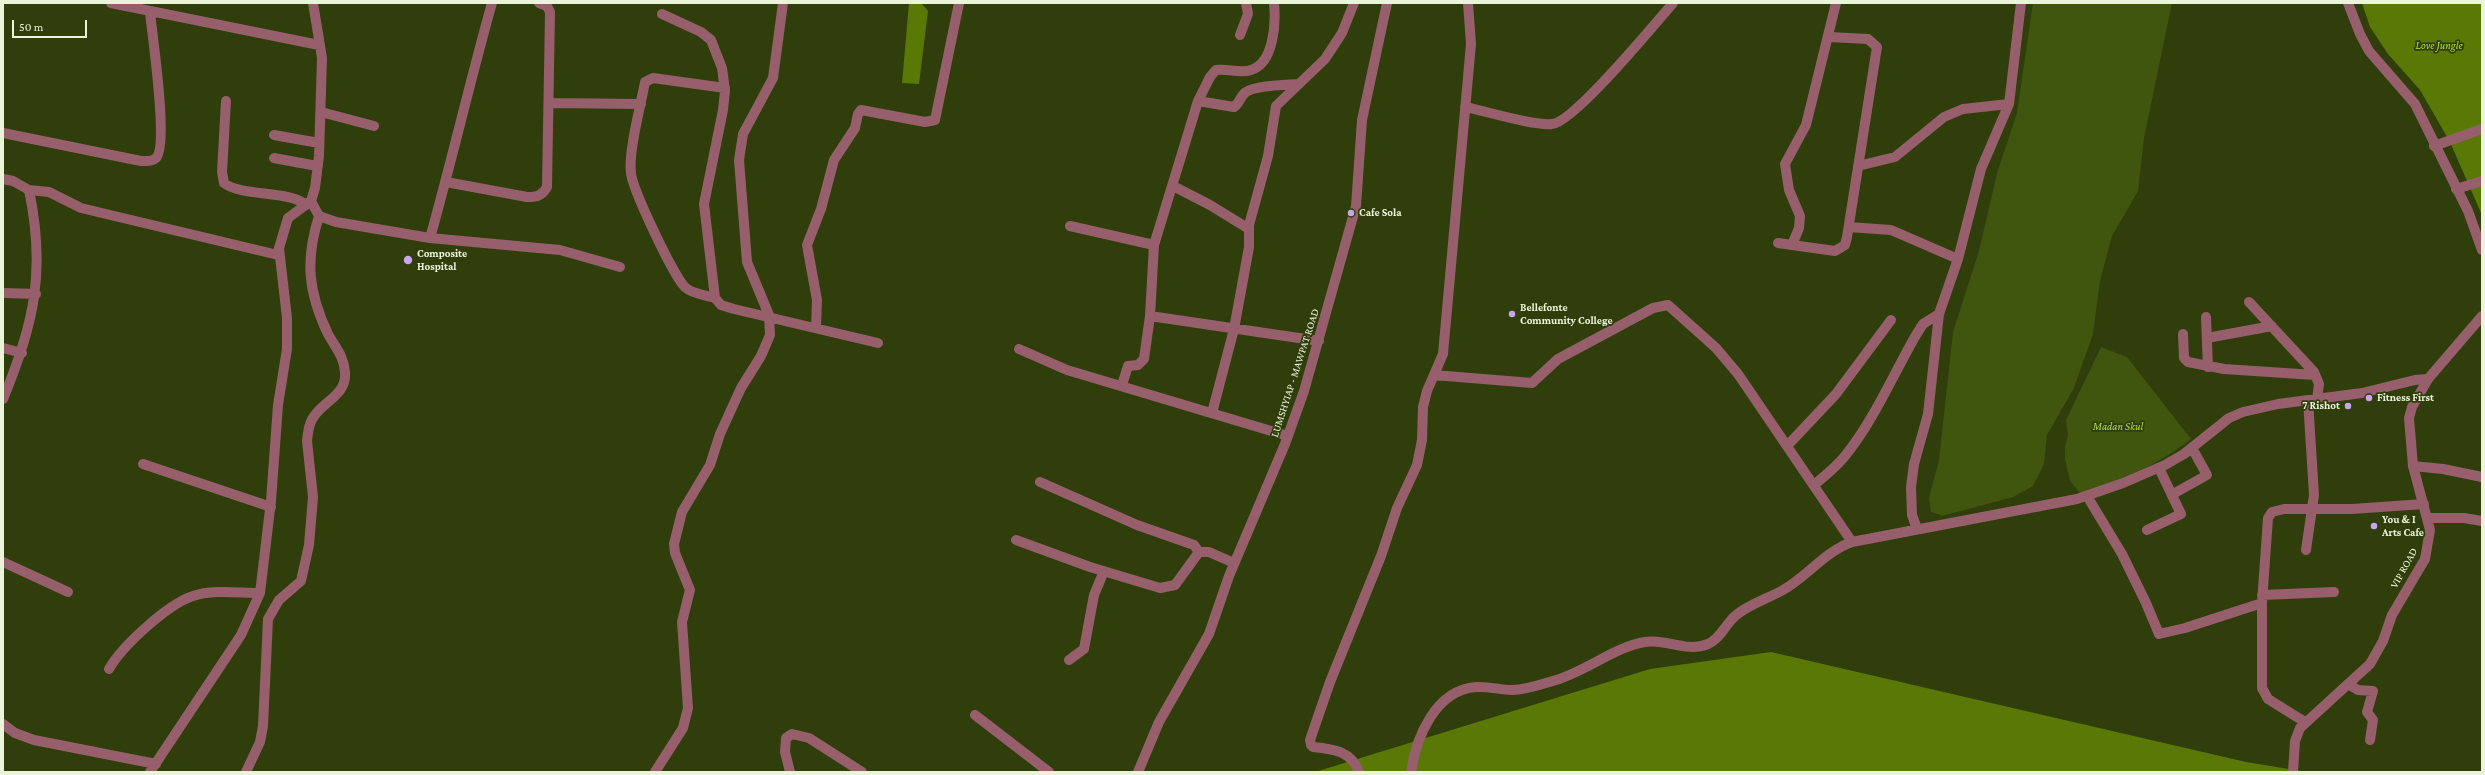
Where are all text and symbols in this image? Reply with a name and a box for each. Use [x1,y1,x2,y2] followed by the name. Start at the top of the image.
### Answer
[14,12,89,38] scale bar
[19,20,43,34] text: 50 m
[2415,39,2463,53] park label: Love Jungle
[1359,206,1401,220] place label: Cafe Sola
[1346,208,1356,218] marker: Cafe Sola
[417,247,467,273] place label: Composite Hospital
[402,254,414,266] marker: Composite Hospital
[1520,301,1613,327] place label: Bellefonte Community College
[1268,307,1322,439] street label: LUMSHYIAP - MAWPAT ROAD
[1507,309,1517,319] marker: Bellefonte Community College
[2377,391,2434,405] place label: Fitness First
[2364,393,2374,403] marker: Fitness First
[2302,399,2340,413] place label: 7 Rishot
[2343,401,2353,411] marker: 7 Rishot
[2093,420,2143,434] park label: Madan Skul
[2382,513,2424,539] place label: You & I Arts Cafe
[2369,521,2379,531] marker: You & I Arts Cafe
[2388,546,2420,590] street label: VIP ROAD

